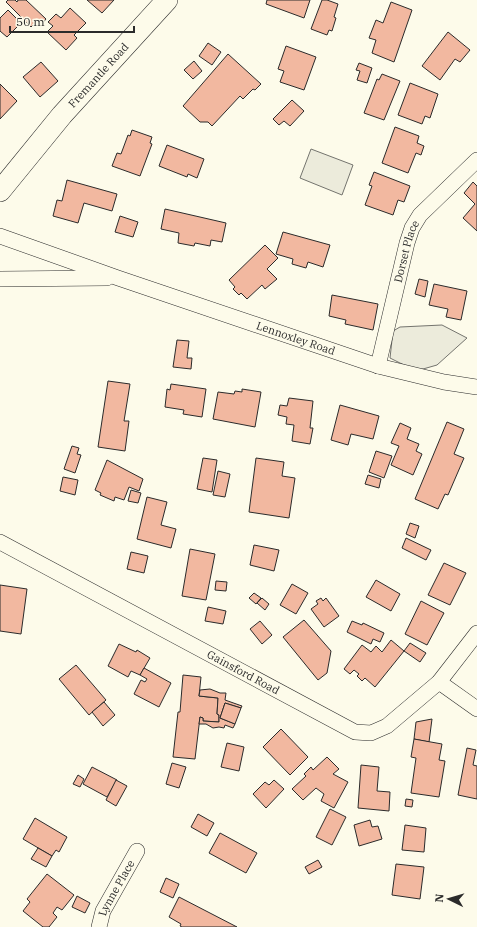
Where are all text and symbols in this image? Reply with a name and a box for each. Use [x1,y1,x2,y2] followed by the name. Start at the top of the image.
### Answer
[10,8,134,34] scale bar
[16,14,45,29] text: 50 m
[65,40,132,111] street label: Fremantle Road
[391,217,422,284] street label: Dorset Place
[254,318,337,358] street label: Lennoxley Road
[205,647,282,697] street label: Gainsford Road
[95,857,138,917] street label: Lynne Place
[429,879,469,919] north arrow
[432,893,446,903] text: N

